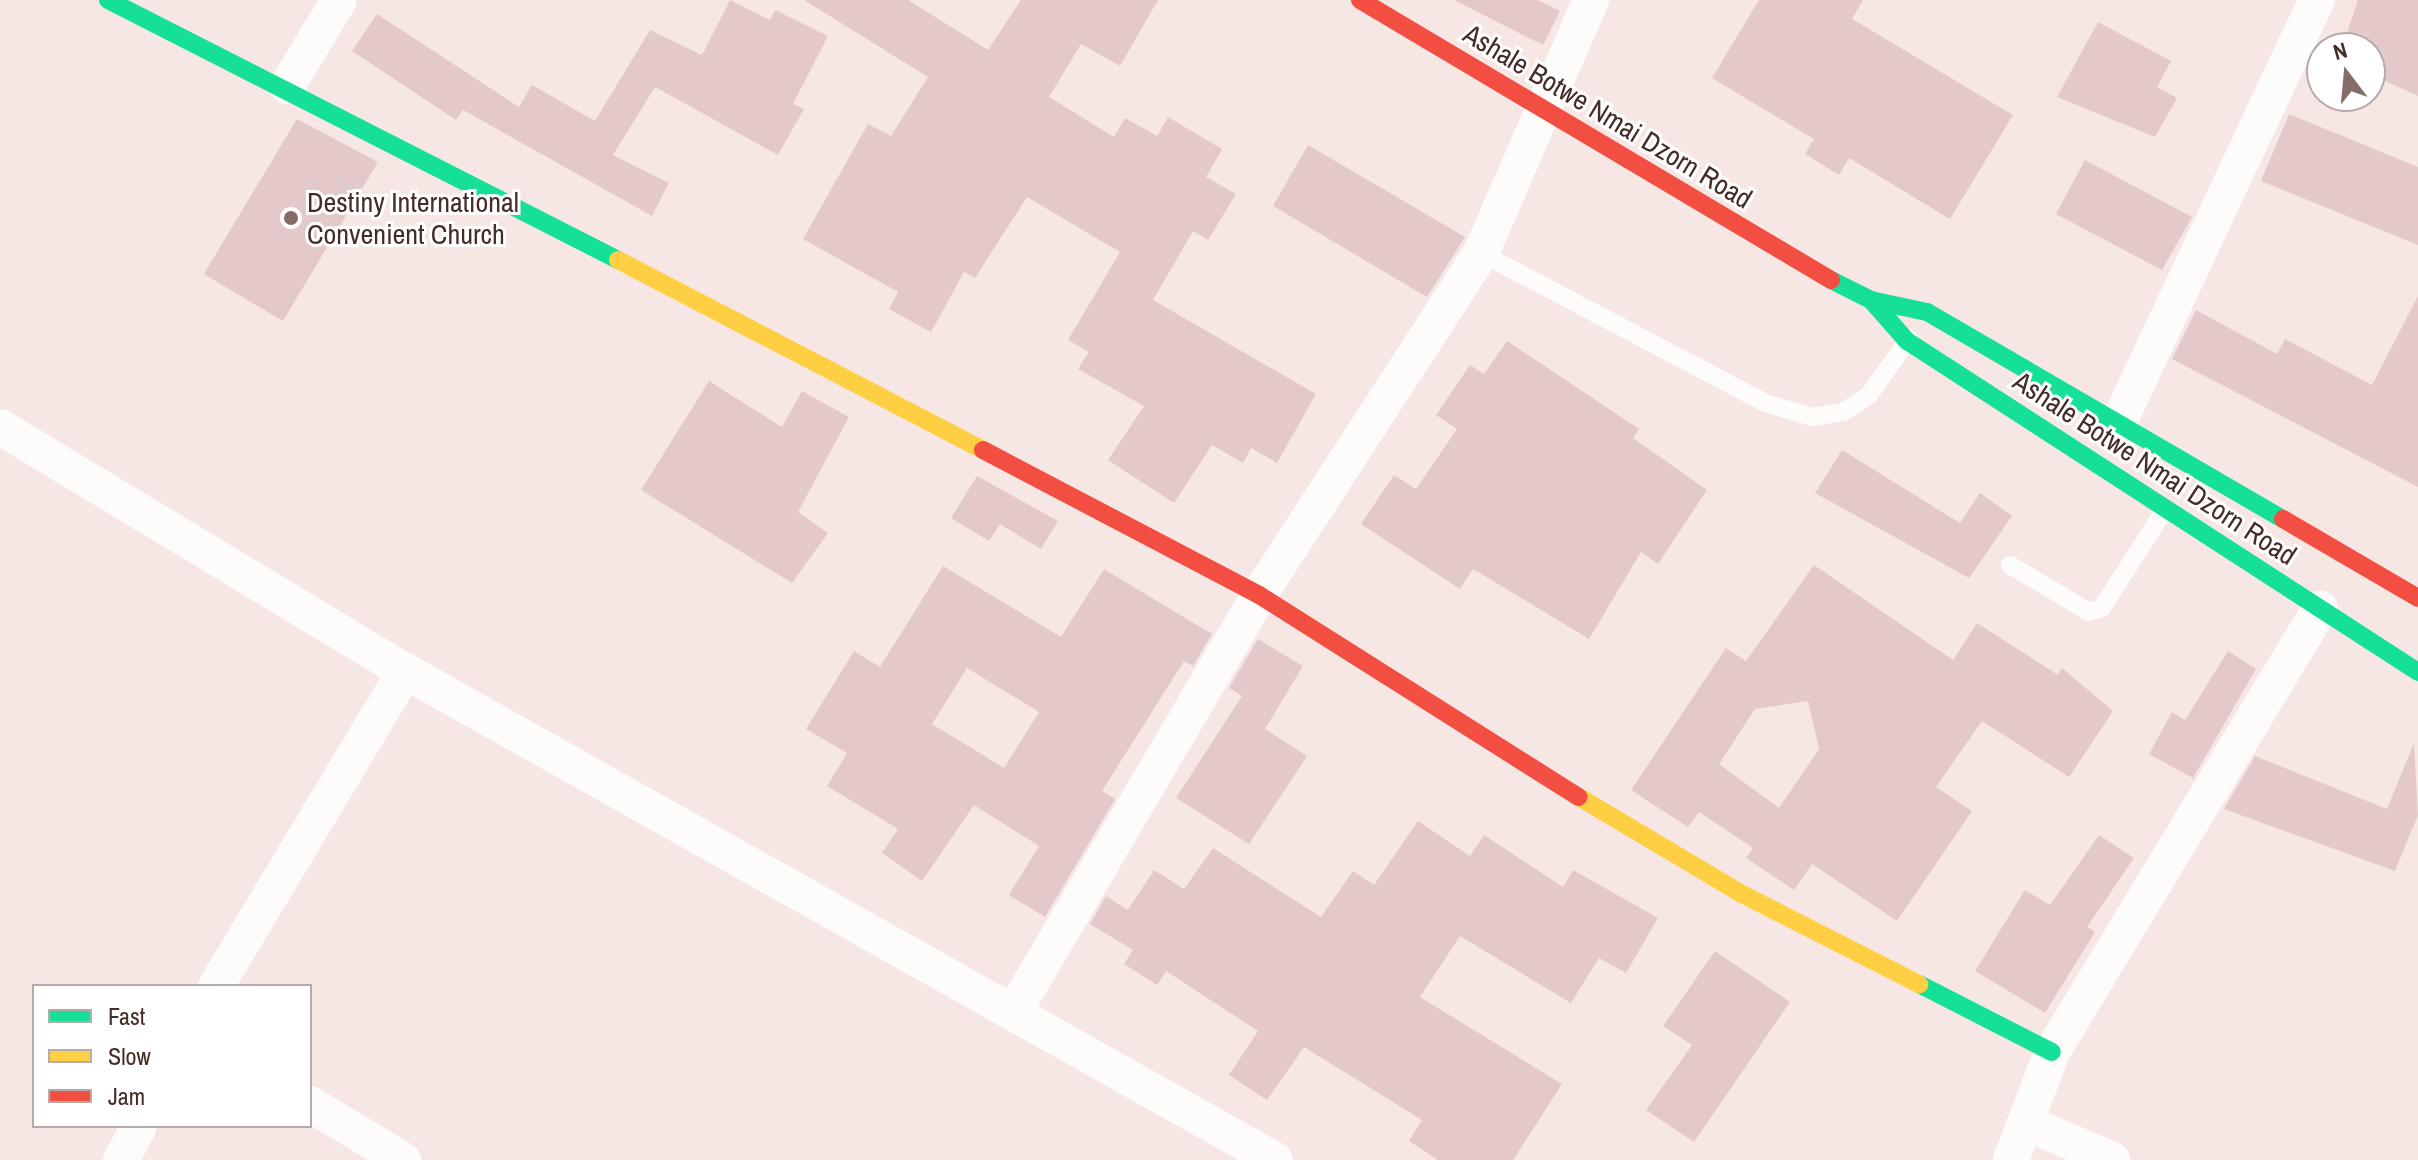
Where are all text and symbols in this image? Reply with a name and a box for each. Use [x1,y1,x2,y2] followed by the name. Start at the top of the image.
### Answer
[1458,16,1758,216] street label: Ashale Botwe Nmai Dzorn Road
[2306,32,2386,112] north arrow
[2330,35,2350,67] text: N
[307,185,519,251] place label: Destiny International Convenient Church
[282,209,300,227] marker: Destiny International Convenient Church
[2007,364,2303,572] street label: Ashale Botwe Nmai Dzorn Road
[32,984,312,1128] legend
[108,1000,145,1032] text: Fast
[108,1040,151,1072] text: Slow
[108,1080,145,1112] text: Jam

